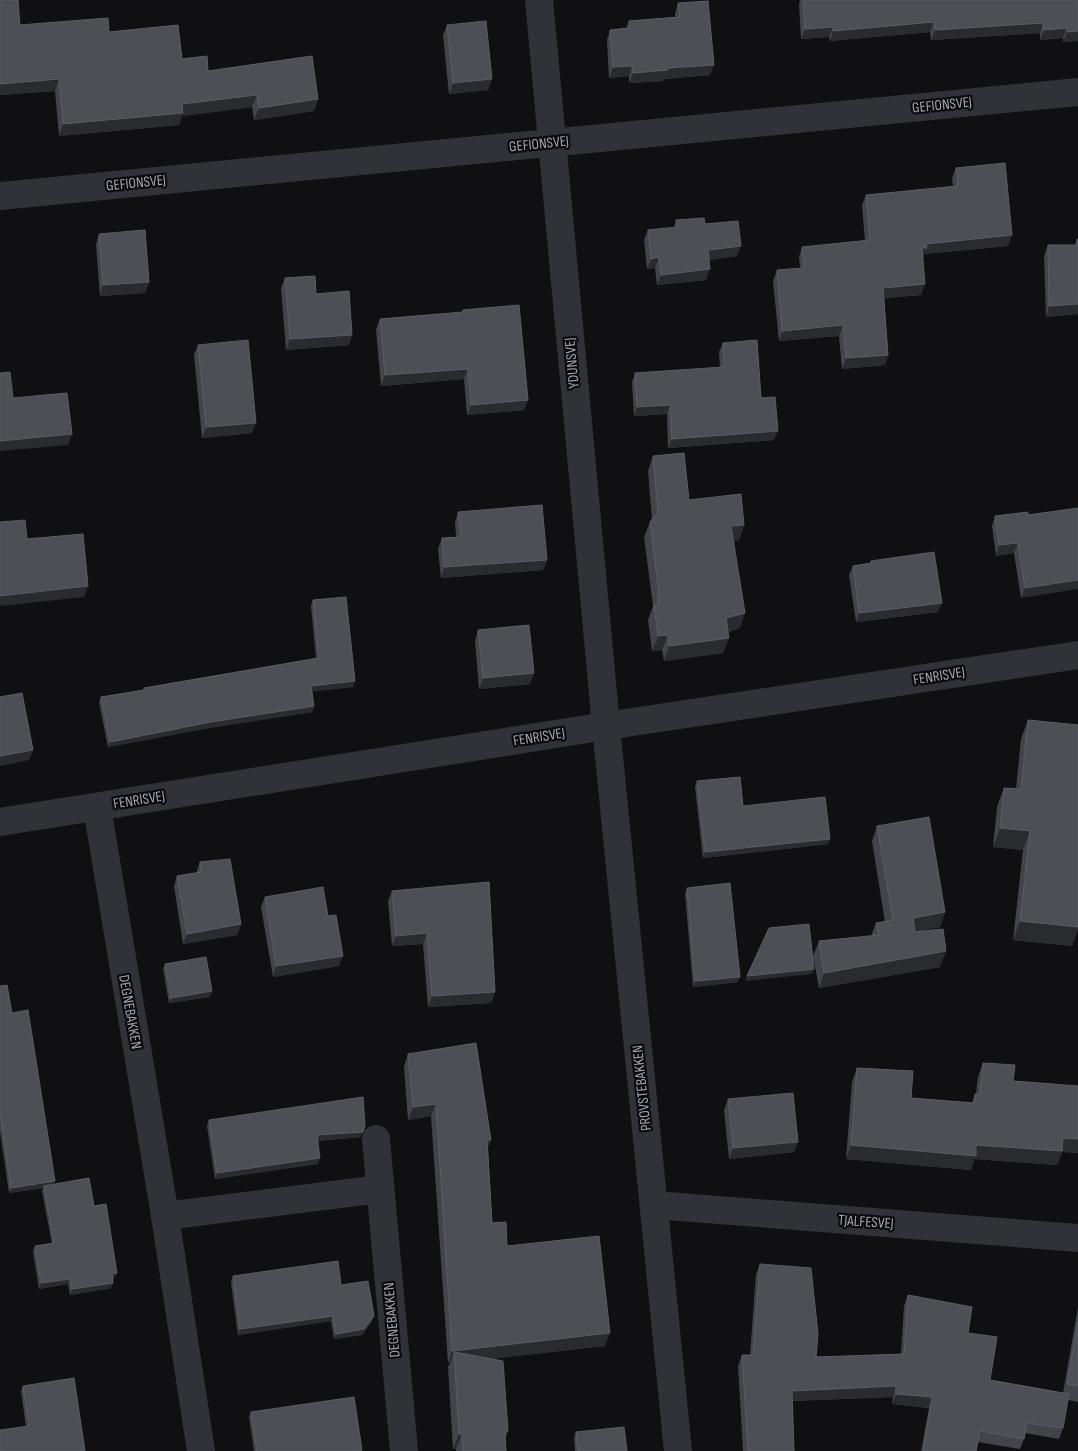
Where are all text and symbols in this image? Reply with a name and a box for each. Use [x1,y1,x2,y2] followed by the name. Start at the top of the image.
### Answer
[911,92,973,118] street label: GEFIONSVEJ
[508,131,570,157] street label: GEFIONSVEJ
[105,170,167,196] street label: GEFIONSVEJ
[560,337,584,389] street label: YDUNSVEJ
[912,663,966,689] street label: FENRISVEJ
[512,724,566,750] street label: FENRISVEJ
[112,787,166,813] street label: FENRISVEJ
[114,973,146,1051] street label: DEGNEBAKKEN
[628,1044,656,1132] street label: PROVSTEBAKKEN
[838,1211,894,1233] street label: TJALFESVEJ
[379,1282,405,1358] street label: DEGNEBAKKEN

